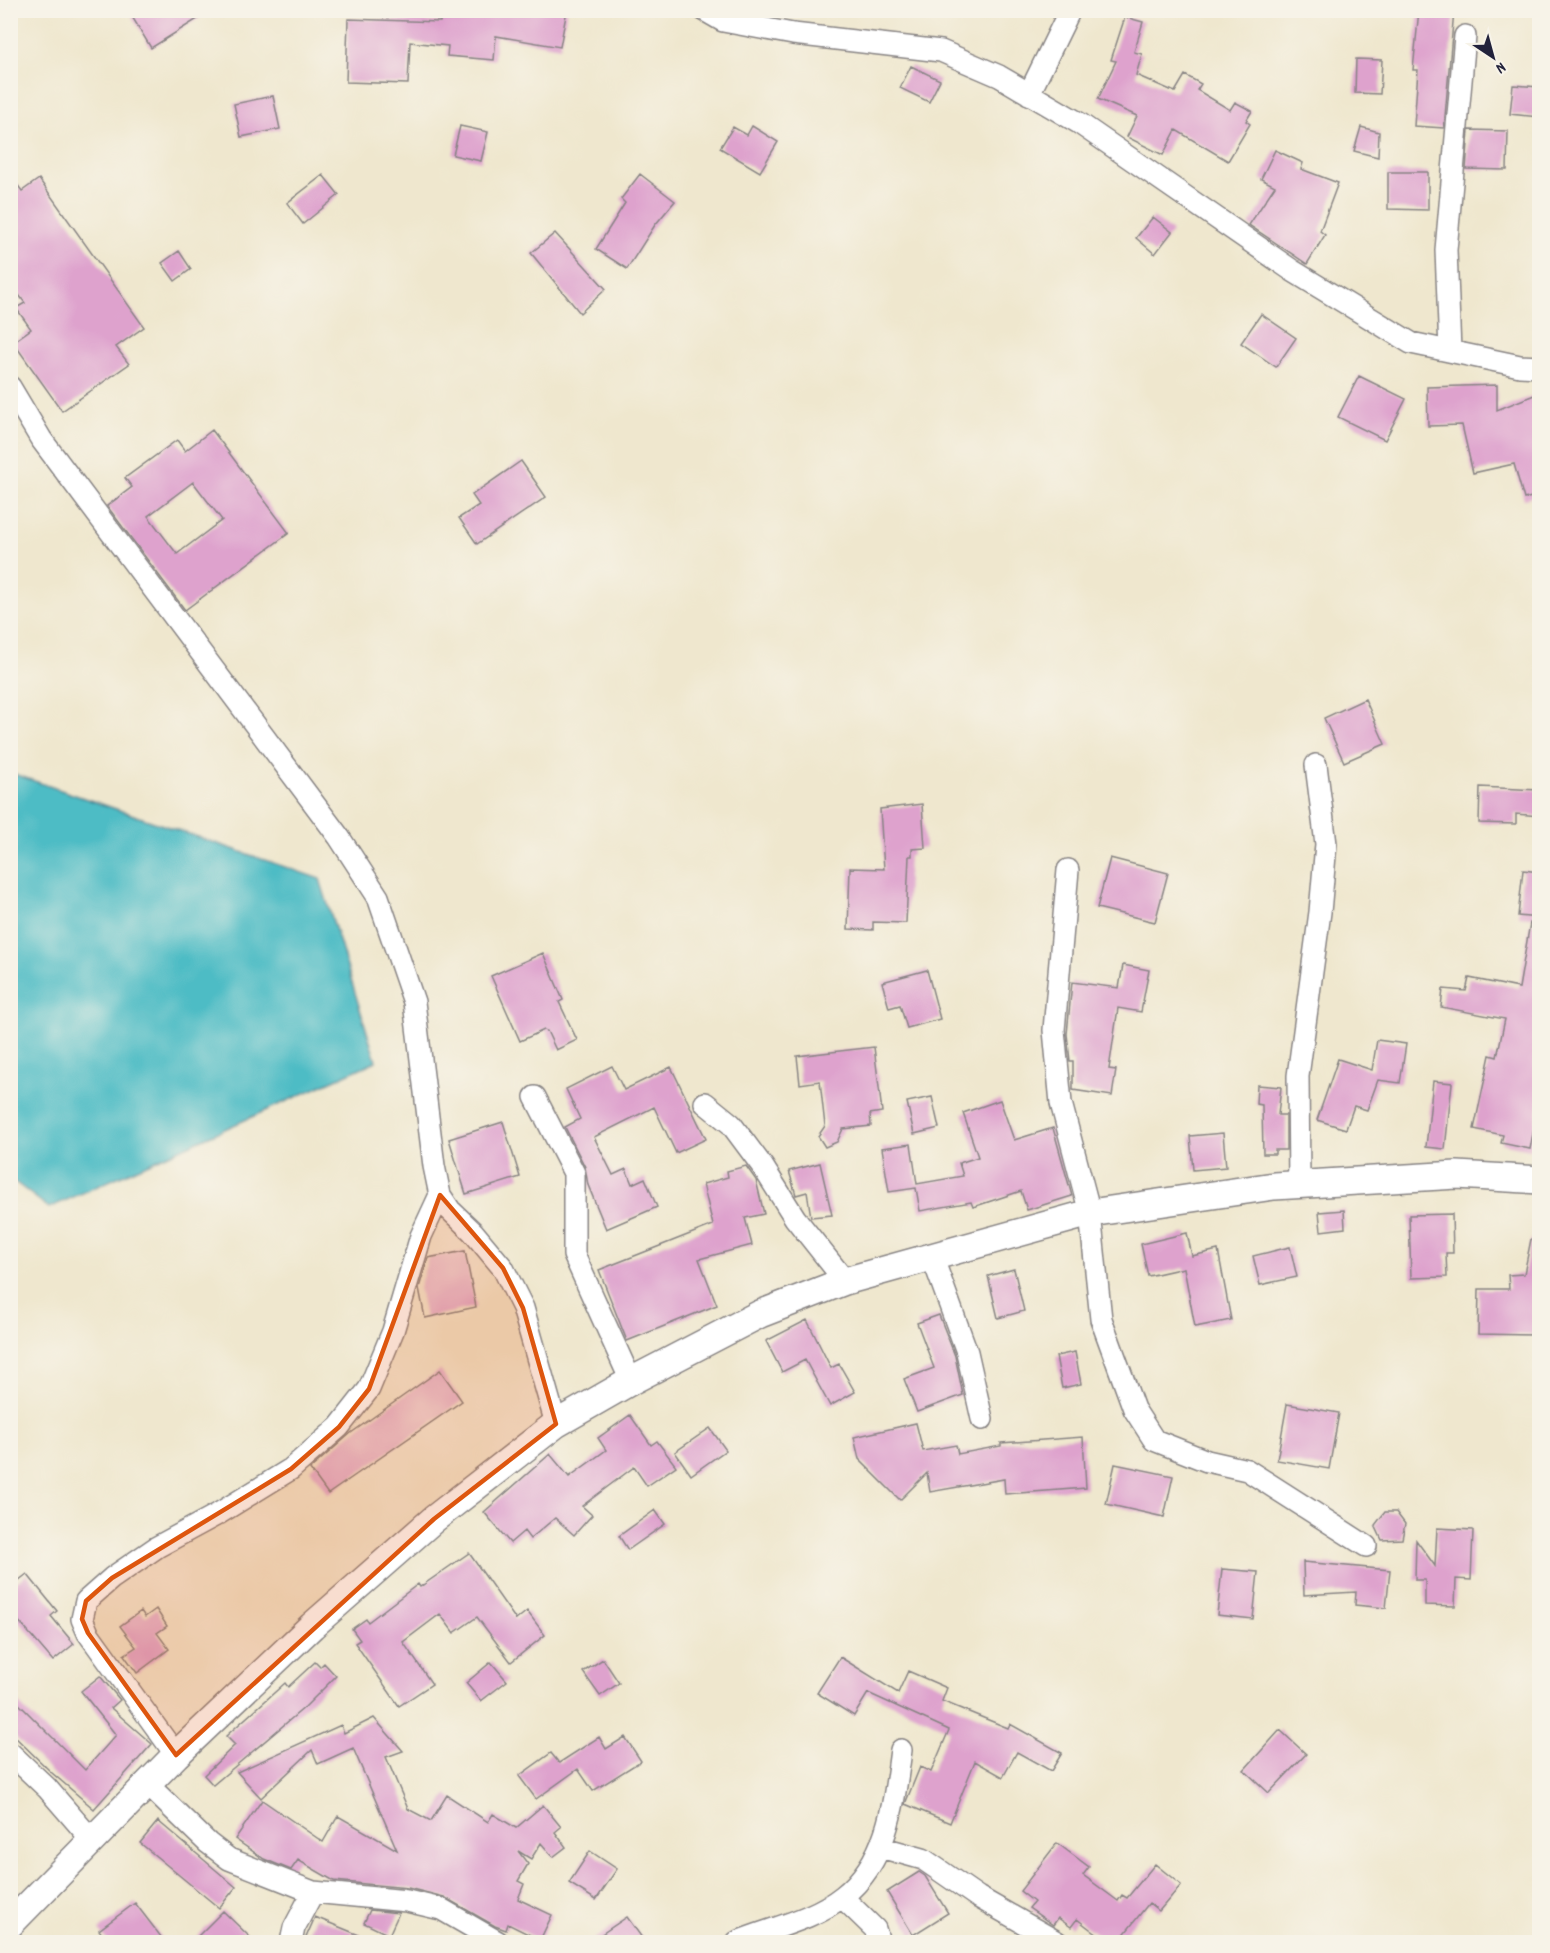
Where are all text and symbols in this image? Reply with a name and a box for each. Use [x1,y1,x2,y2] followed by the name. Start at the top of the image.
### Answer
[1463,27,1523,87] north arrow
[1490,55,1510,79] text: N

